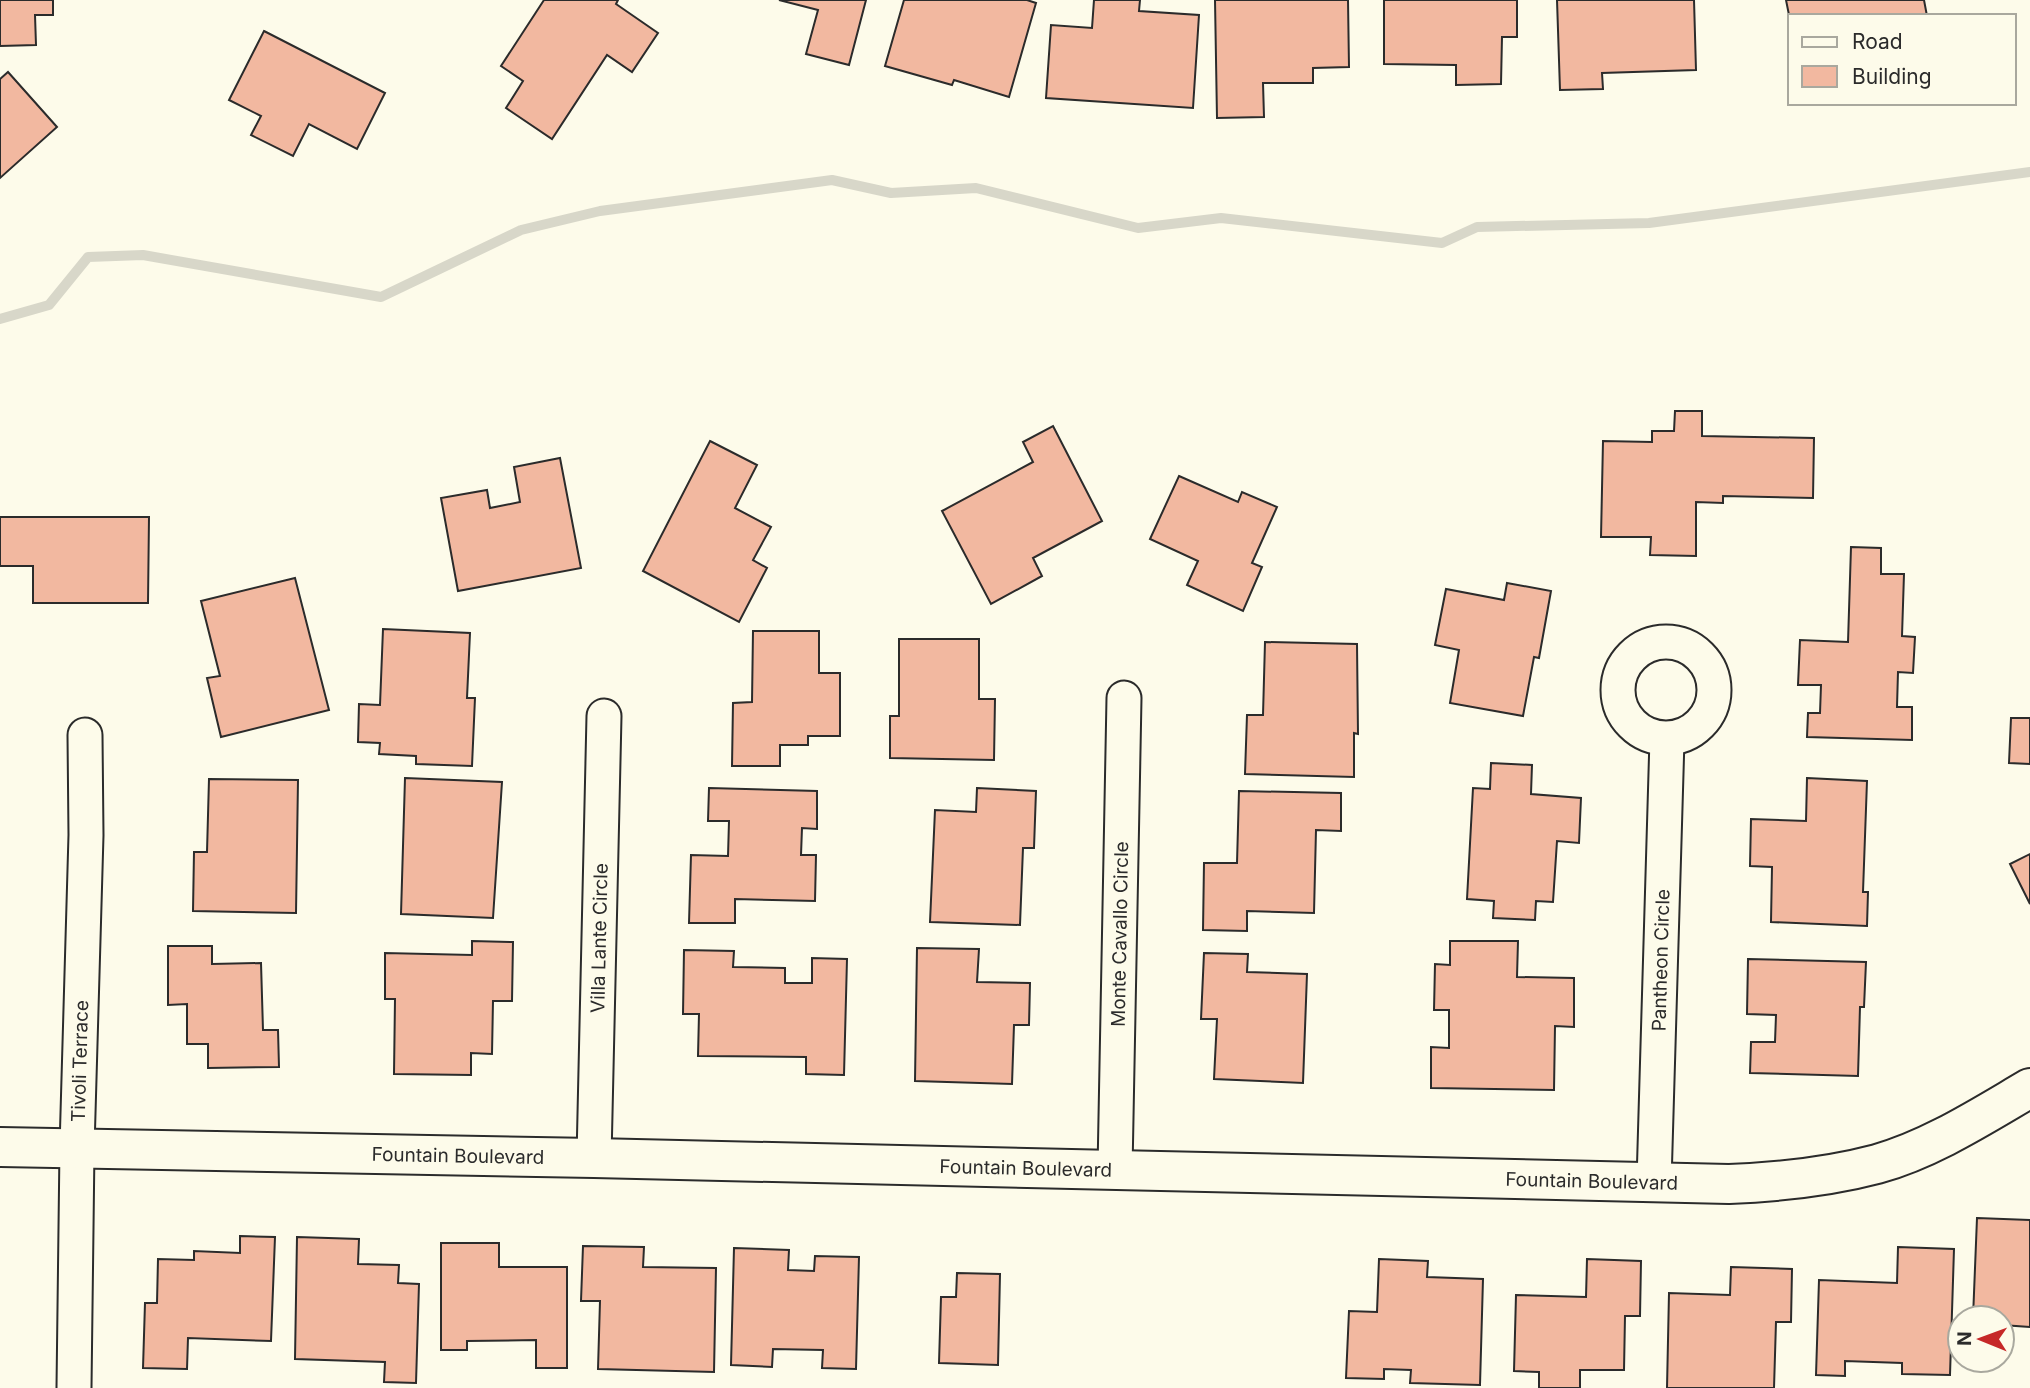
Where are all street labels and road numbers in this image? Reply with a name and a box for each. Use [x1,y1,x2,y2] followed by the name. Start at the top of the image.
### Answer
[1107,841,1133,1027] street label: Monte Cavallo Circle
[586,863,613,1013] street label: Villa Lante Circle
[1647,889,1675,1032] street label: Pantheon Circle
[67,1000,93,1122] street label: Tivoli Terrace
[371,1143,544,1169] street label: Fountain Boulevard
[939,1155,1112,1182] street label: Fountain Boulevard
[1505,1168,1678,1195] street label: Fountain Boulevard

